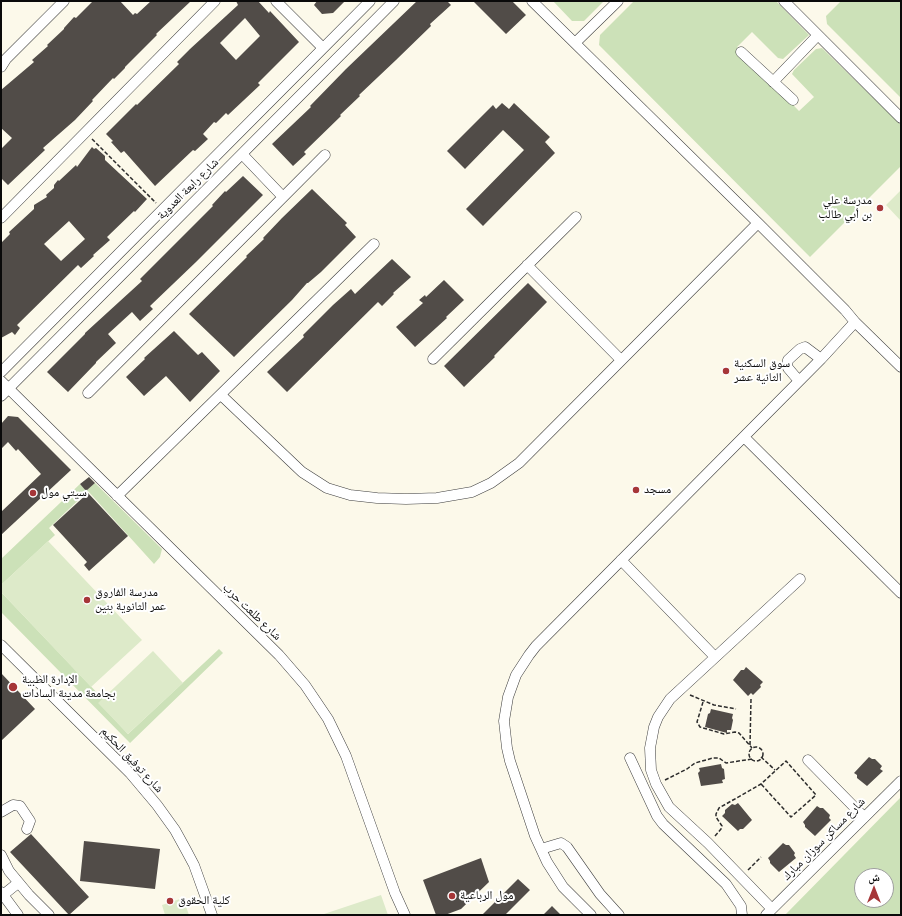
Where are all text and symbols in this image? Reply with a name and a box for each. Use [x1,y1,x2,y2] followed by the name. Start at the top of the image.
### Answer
[154,155,222,223] street label: شارع رابعة العدوية
[818,194,872,222] place label: مدرسة علي بن أبي طالب
[875,203,885,213] marker: مدرسة علي بن أبي طالب
[734,357,790,385] place label: سوق السكنية الثانية عشر
[721,366,731,376] marker: سوق السكنية الثانية عشر
[644,483,671,497] place label: مسجد
[631,485,641,495] marker: مسجد
[41,486,87,500] place label: سيتي مول
[28,488,38,498] marker: سيتي مول
[220,580,284,644] street label: شارع طلعت حرب
[95,586,166,614] place label: مدرسة الفاروق عمر الثانوية بنين
[82,595,92,605] marker: مدرسة الفاروق عمر الثانوية بنين
[22,673,116,701] place label: الإدارة الطبية بجامعة مدينة السادات
[7,681,19,693] marker: الإدارة الطبية بجامعة مدينة السادات
[98,724,166,796] street label: شارع توفيق الحكيم
[780,795,868,883] street label: شارع مساكن سوزان مبارك
[854,868,894,908] north arrow
[868,870,880,884] text: ش
[460,889,513,903] place label: مول الرباعية
[447,891,457,901] marker: مول الرباعية
[178,894,230,908] place label: كلية الحقوق
[165,896,175,906] marker: كلية الحقوق

